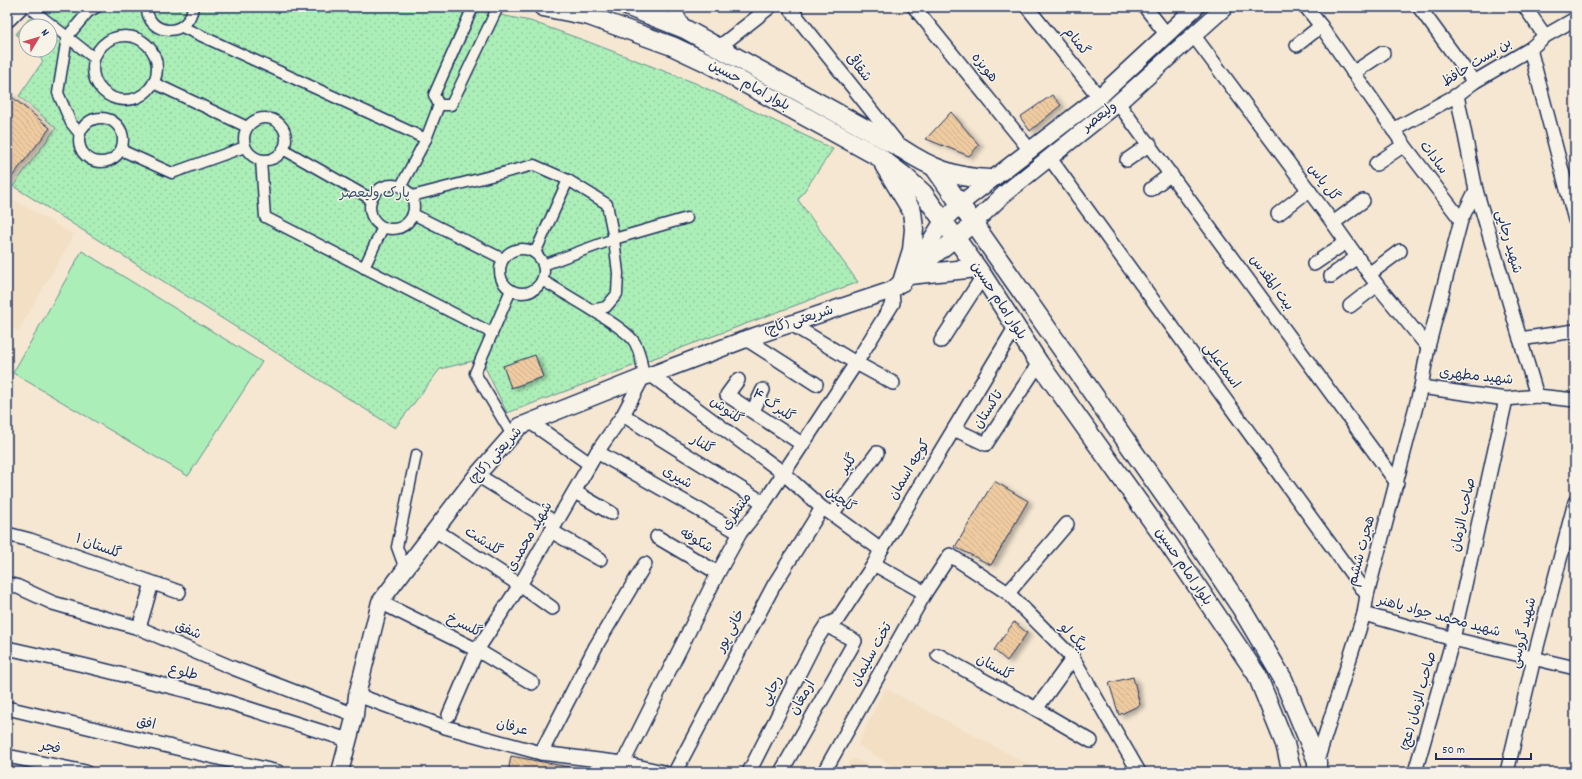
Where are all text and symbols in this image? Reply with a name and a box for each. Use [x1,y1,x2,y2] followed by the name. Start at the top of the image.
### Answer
[18,18,58,58] north arrow
[1058,23,1094,61] street label: گمنام
[36,26,53,41] text: N
[1438,33,1516,93] street label: بن بست حافظ
[840,49,876,87] street label: شقاقی
[966,49,1002,87] street label: هویزه
[705,55,793,117] street label: بلوار امام حسین
[1078,97,1122,138] street label: ولیعصر
[1414,137,1452,179] street label: سادات
[1302,160,1344,206] street label: گل یاس
[339,184,410,204] park label: پارک ولیعصر
[1489,208,1527,276] street label: شهید رجایی
[1244,251,1298,315] street label: بیت المقدس
[965,258,1031,344] street label: بلوار امام حسین
[762,300,836,342] street label: شریعتی (کاج)
[1197,339,1245,393] street label: اسماعیلی
[1438,363,1514,391] street label: شهید مطهری
[748,384,798,428] street label: گلبرگ ۴
[969,386,1009,433] street label: تاکستان
[705,392,747,430] street label: گلنوش
[465,423,527,489] street label: شریعتی (کاج)
[686,430,717,460] street label: گلنار
[884,436,936,504] street label: کوچه اسمان
[834,450,863,479] street label: گلپر
[658,461,696,495] street label: شیری
[1446,476,1482,554] street label: صاحب الزمان
[821,482,859,518] street label: گلچین
[717,489,757,535] street label: منتظری
[502,498,558,576] street label: شهید محمدی
[1343,513,1381,589] street label: هجرت ششم
[460,522,506,562] street label: گلدشت
[676,523,716,559] street label: شکوفه
[1149,524,1217,610] street label: بلوار امام حسین
[72,529,124,565] street label: گلستان ۱
[1374,591,1503,643] street label: شهید محمد جواد باهنر
[1506,595,1542,671] street label: شهید گروسی
[711,606,751,657] street label: خانی پور
[443,609,485,643] street label: گلسرخ
[172,617,204,645] street label: شفق
[846,618,898,691] street label: تخت سلیمان
[1054,618,1092,657] street label: بیگ لو
[1395,649,1443,753] street label: صاحب الزمان (عج)
[972,650,1016,686] street label: گلستان
[166,660,200,686] street label: طلوع
[756,672,788,710] street label: رجایی
[785,677,821,719] street label: ارمغان
[135,712,157,736] street label: افق
[494,714,530,742] street label: عرفان
[1436,735,1531,761] scale bar
[37,736,62,760] street label: فجر
[1442,742,1465,759] text: 50 m

